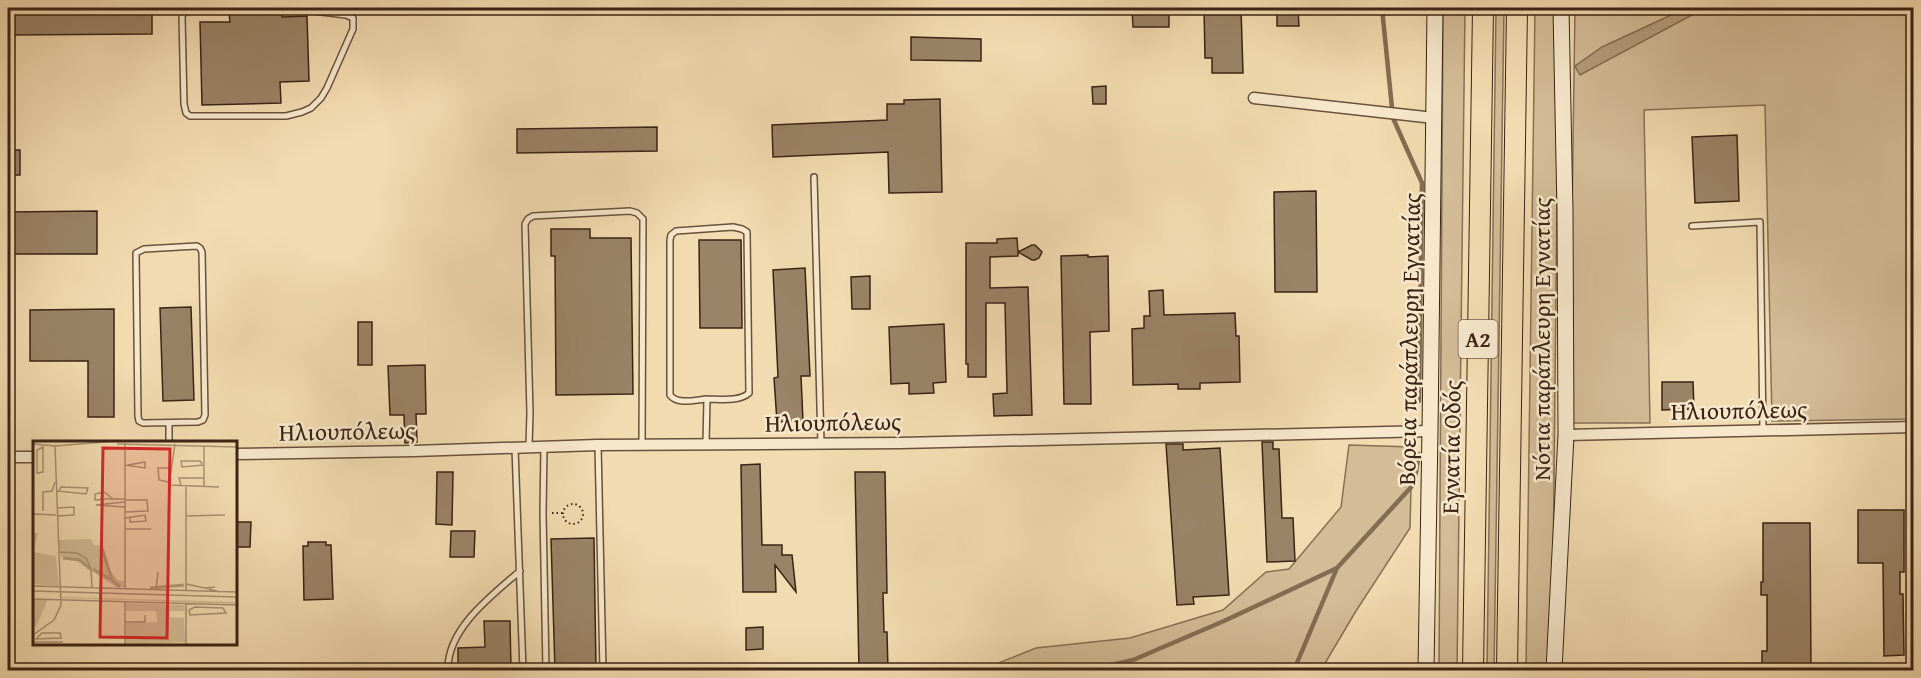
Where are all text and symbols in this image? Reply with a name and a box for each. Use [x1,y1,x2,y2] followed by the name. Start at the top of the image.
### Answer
[1389,192,1429,486] street label: Βόρεια παράπλευρη Εγνατίας
[1524,197,1559,481] street label: Νότια παράπλευρη Εγνατίας
[1458,320,1498,358] road number: Α2
[1432,380,1470,514] street label: Εγνατία Οδός
[1670,391,1808,429] street label: Ηλιουπόλεως
[764,403,902,441] street label: Ηλιουπόλεως
[278,412,416,450] street label: Ηλιουπόλεως
[33,441,237,645] inset map

